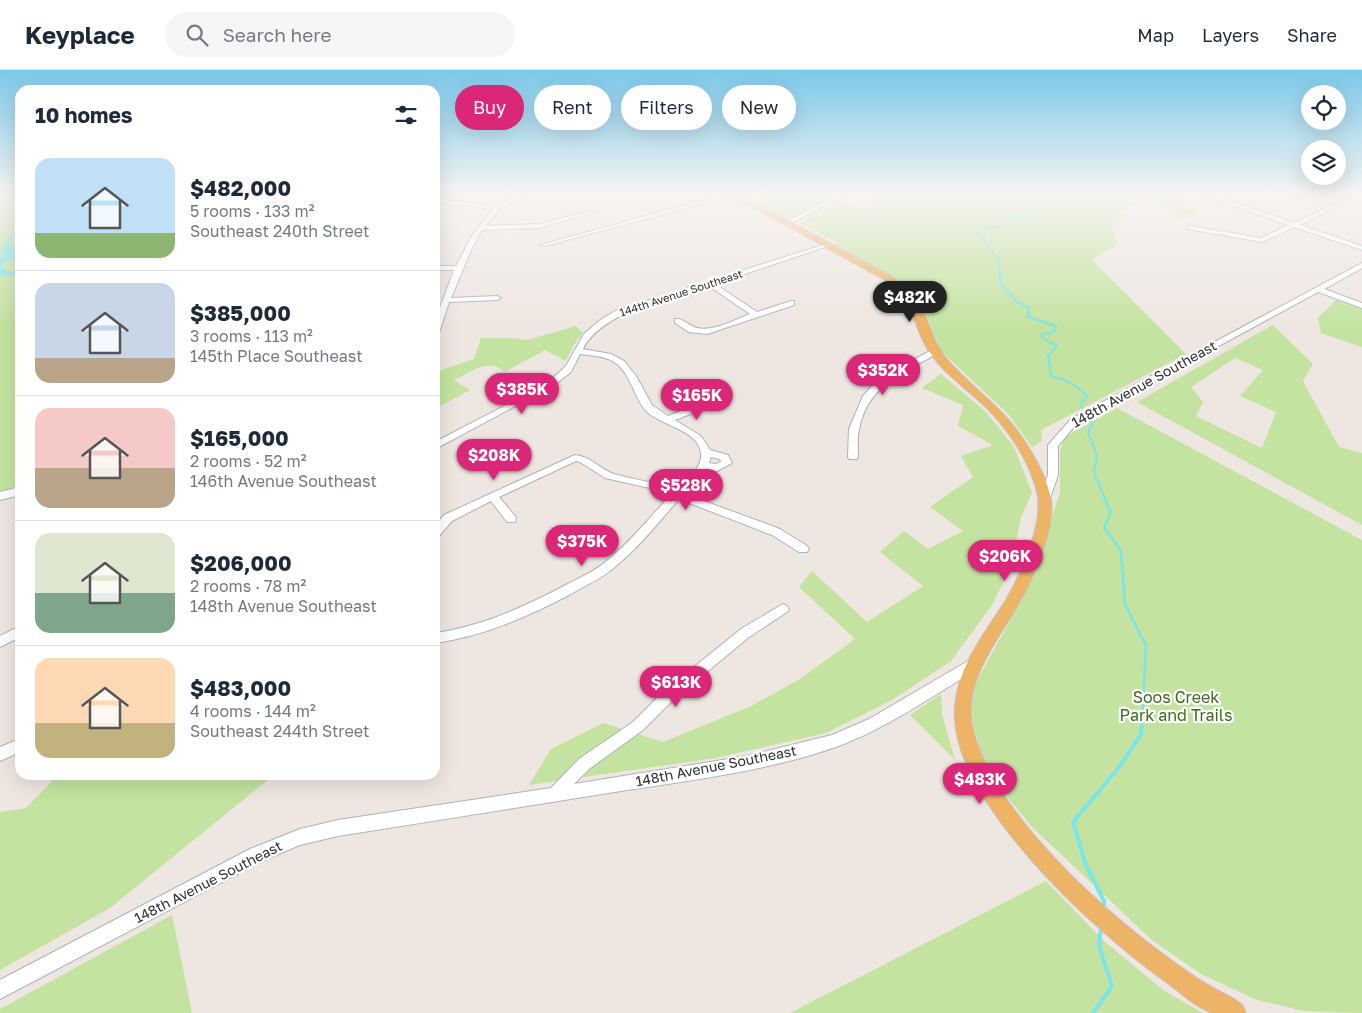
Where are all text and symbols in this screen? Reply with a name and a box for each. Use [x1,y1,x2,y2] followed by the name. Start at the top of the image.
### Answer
[165,12,515,57] search box
[25,20,135,49] text: Keyplace
[183,21,211,49] icon: search
[223,23,332,46] text: Search here
[1137,24,1174,46] text: Map
[1202,24,1259,46] text: Layers
[1287,24,1337,46] text: Share
[455,85,524,130] chip: Buy
[534,85,611,130] chip: Rent
[621,85,712,130] chip: Filters
[722,85,796,130] chip: New
[1301,85,1346,185] map controls
[1301,85,1346,130] button: locate
[392,101,420,129] icon: filters
[35,102,133,128] text: 10 homes
[1301,140,1346,185] button: layers
[190,175,291,201] text: $482,000
[75,178,135,238] icon: home
[190,201,314,221] text: 5 rooms · 133 m²
[190,221,370,241] text: Southeast 240th Street
[618,266,744,319] street label: 144th Avenue Southeast
[875,280,945,323] pin: $482K
[884,287,936,307] text: $482K
[190,300,291,326] text: $385,000
[75,303,135,363] icon: home
[190,326,313,346] text: 3 rooms · 113 m²
[1068,336,1219,431] street label: 148th Avenue Southeast
[190,346,363,366] text: 145th Place Southeast
[848,354,918,396] pin: $352K
[857,360,909,380] text: $352K
[487,372,557,415] pin: $385K
[662,378,732,421] pin: $165K
[496,379,548,399] text: $385K
[672,385,722,405] text: $165K
[190,425,289,451] text: $165,000
[75,428,135,488] icon: home
[459,438,529,481] pin: $208K
[468,445,520,465] text: $208K
[190,451,306,471] text: 2 rooms · 52 m²
[651,468,721,511] pin: $528K
[190,471,377,491] text: 146th Avenue Southeast
[660,475,712,495] text: $528K
[547,524,617,567] pin: $375K
[557,531,607,551] text: $375K
[970,540,1040,582] pin: $206K
[979,546,1031,566] text: $206K
[190,550,292,576] text: $206,000
[75,553,135,613] icon: home
[190,576,306,596] text: 2 rooms · 78 m²
[190,596,377,616] text: 148th Avenue Southeast
[641,666,711,708] pin: $613K
[651,672,701,692] text: $613K
[190,675,291,701] text: $483,000
[75,678,135,738] icon: home
[1120,687,1232,725] park label: Soos Creek Park and Trails
[190,701,316,721] text: 4 rooms · 144 m²
[190,721,369,741] text: Southeast 244th Street
[634,742,798,789] street label: 148th Avenue Southeast
[945,762,1015,805] pin: $483K
[954,769,1006,789] text: $483K
[131,837,285,926] street label: 148th Avenue Southeast

